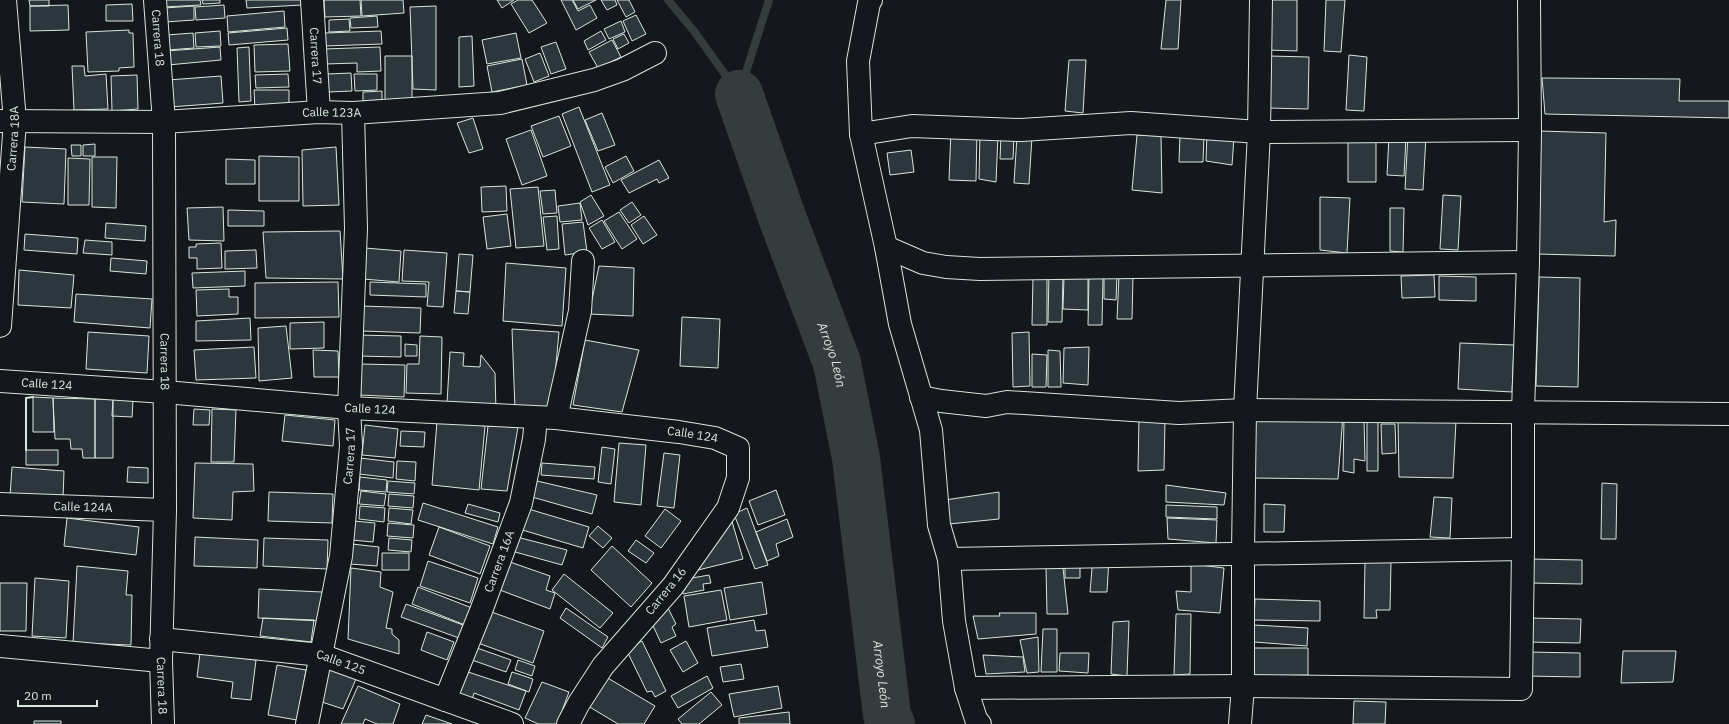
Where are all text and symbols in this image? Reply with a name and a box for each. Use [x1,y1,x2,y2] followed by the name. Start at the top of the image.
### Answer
[149,9,168,67] street label: Carrera 18
[307,27,325,85] street label: Carrera 17
[302,104,362,120] street label: Calle 123A
[3,105,22,171] street label: Carrera 18A
[813,319,850,389] water label: Arroyo León
[158,333,173,390] street label: Carrera 18
[21,374,73,393] street label: Calle 124
[344,400,396,417] street label: Calle 124
[666,423,719,445] street label: Calle 124
[340,427,358,485] street label: Carrera 17
[53,498,113,515] street label: Calle 124A
[481,528,517,594] street label: Carrera 16A
[642,564,689,618] street label: Carrera 16
[869,638,894,709] water label: Arroyo León
[316,647,368,678] street label: Calle 125
[154,657,171,714] street label: Carrera 18
[18,682,97,708] scale bar
[24,688,52,703] text: 20 m

